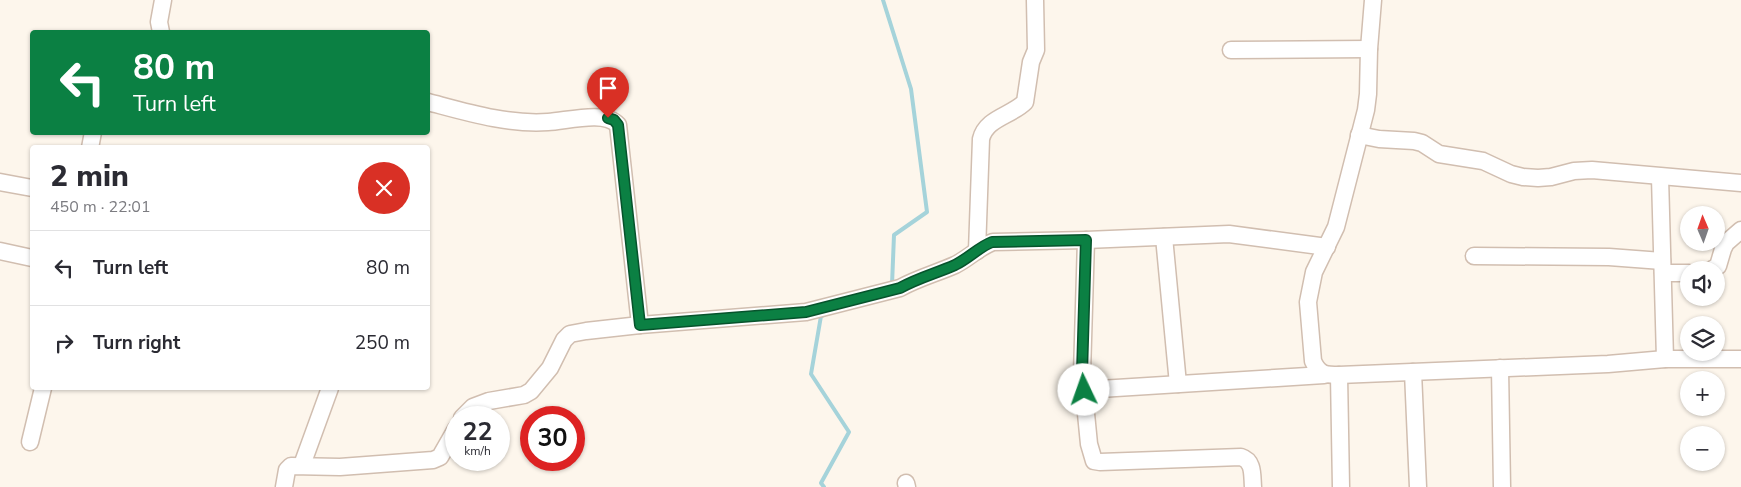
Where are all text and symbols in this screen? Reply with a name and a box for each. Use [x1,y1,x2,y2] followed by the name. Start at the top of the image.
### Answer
[133,44,215,91] text: 80 m
[50,50,115,115] icon: left
[587,67,629,118] pin
[594,74,622,102] icon: arrive
[133,89,216,119] text: Turn left
[50,156,129,197] text: 2 min
[358,162,410,214] button: close
[50,196,151,218] text: 450 m · 22:01
[1680,206,1725,251] north arrow
[1680,206,1725,471] map controls
[50,254,78,282] icon: left
[93,255,168,281] text: Turn left
[366,255,410,281] text: 80 m
[1680,261,1725,306] button: sound
[1680,316,1725,361] button: layers
[50,329,78,357] icon: right
[93,330,180,356] text: Turn right
[355,330,410,356] text: 250 m
[1057,363,1109,415] position arrow
[1680,371,1725,416] button: +
[520,406,585,471] speed limit sign: 30
[462,415,493,449] text: 22
[1680,426,1725,471] button: −
[464,443,491,459] text: km/h

